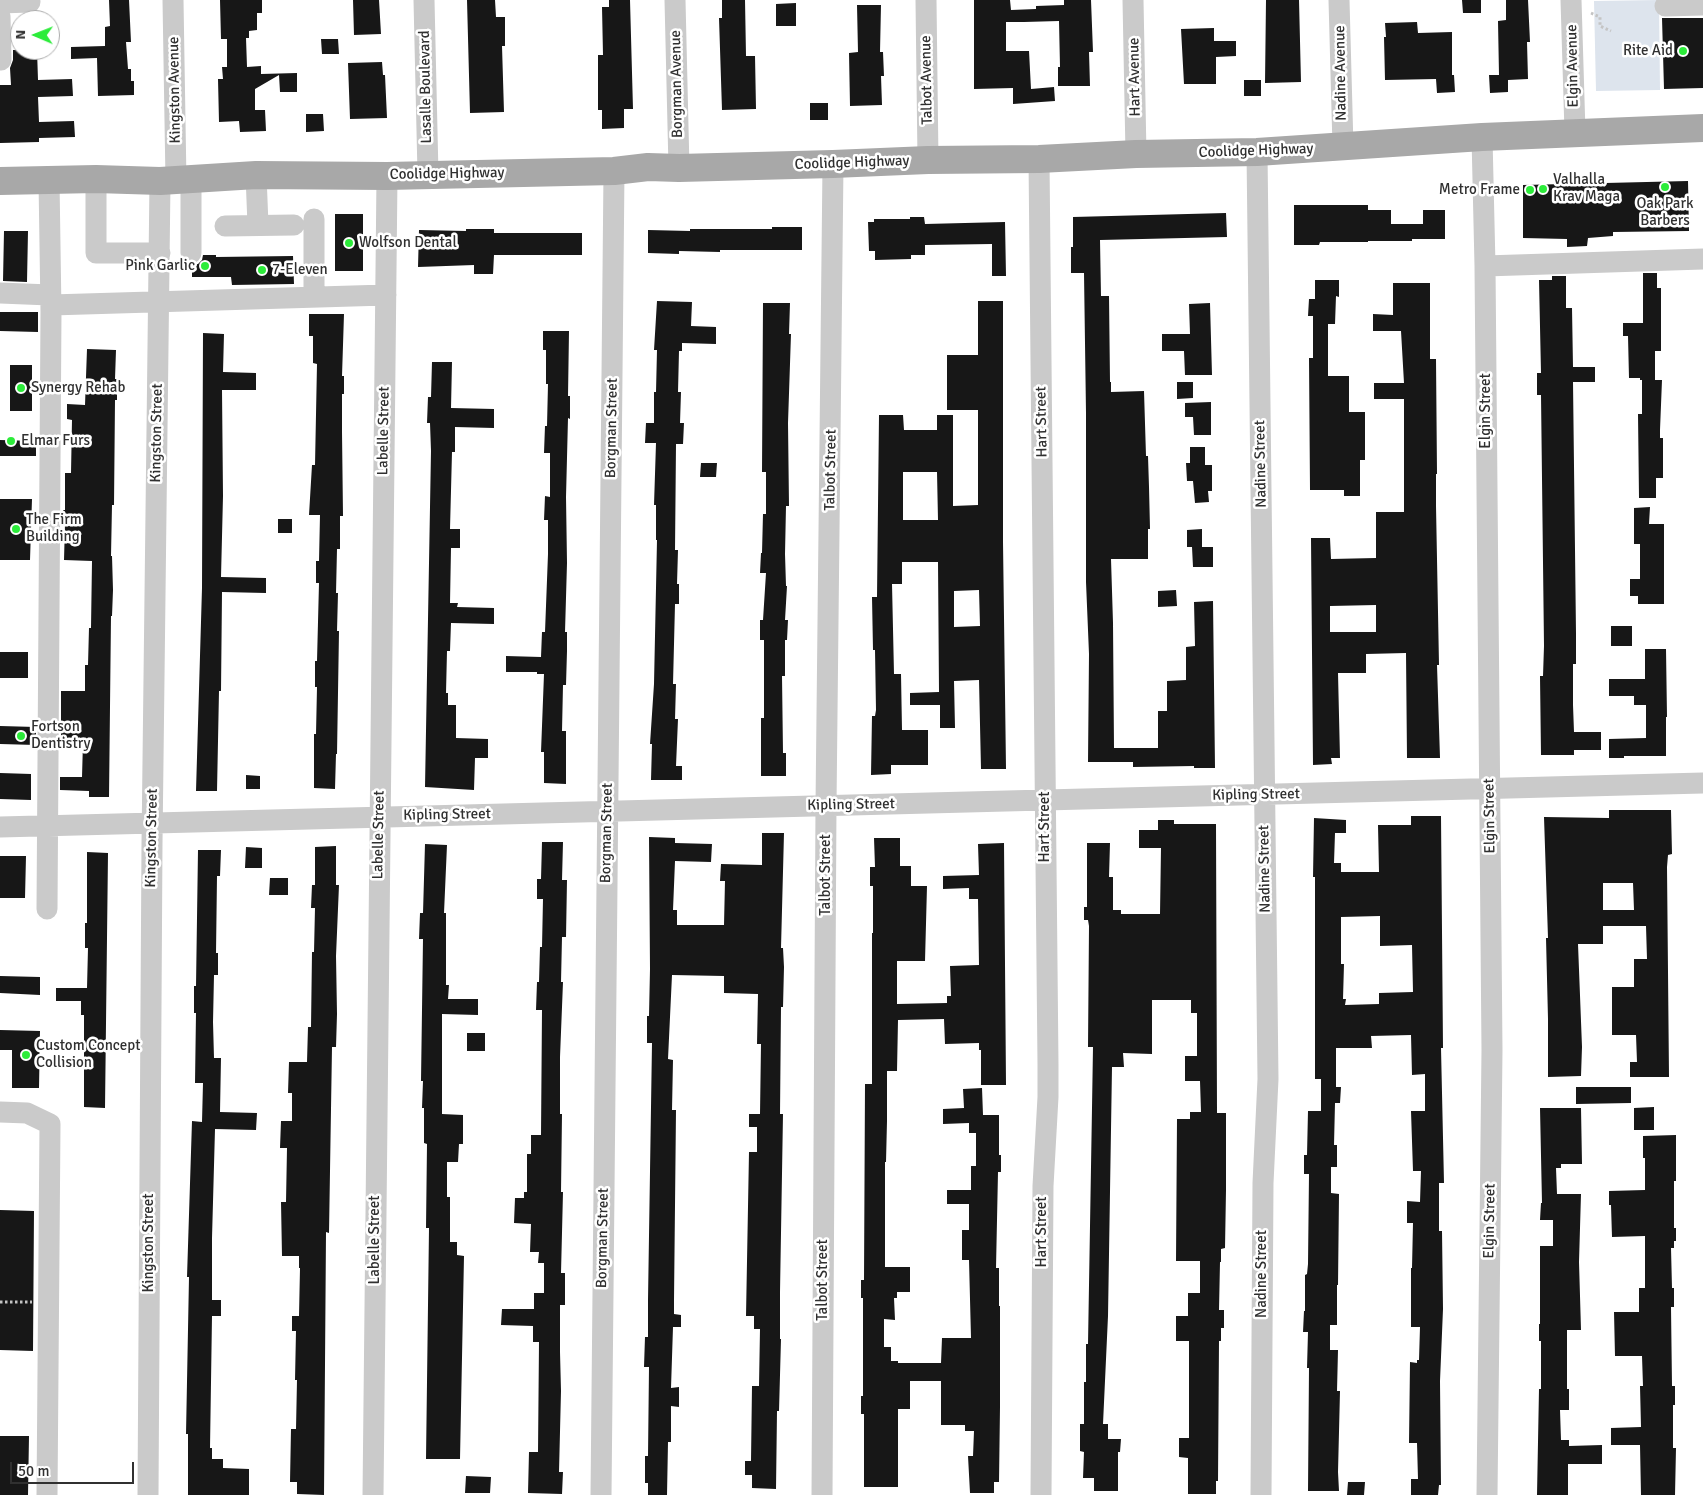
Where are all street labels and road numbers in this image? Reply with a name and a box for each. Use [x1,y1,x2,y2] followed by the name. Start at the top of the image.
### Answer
[1563,24,1583,108] street label: Elgin Avenue
[1331,25,1351,121] street label: Nadine Avenue
[416,30,436,144] street label: Lasalle Boulevard
[667,30,687,138] street label: Borgman Avenue
[917,35,937,125] street label: Talbot Avenue
[165,36,185,144] street label: Kingston Avenue
[1125,37,1145,117] street label: Hart Avenue
[1198,140,1314,162] street label: Coolidge Highway
[794,152,910,174] street label: Coolidge Highway
[389,164,505,184] street label: Coolidge Highway
[1477,373,1495,449] street label: Elgin Street
[602,378,622,478] street label: Borgman Street
[147,383,167,483] street label: Kingston Street
[374,386,394,476] street label: Labelle Street
[1032,386,1052,458] street label: Hart Street
[1251,420,1271,508] street label: Nadine Street
[821,429,841,511] street label: Talbot Street
[1480,778,1500,854] street label: Elgin Street
[597,783,617,883] street label: Borgman Street
[1212,785,1300,805] street label: Kipling Street
[142,788,162,888] street label: Kingston Street
[369,790,389,880] street label: Labelle Street
[1036,791,1054,863] street label: Hart Street
[807,795,895,815] street label: Kipling Street
[403,805,491,825] street label: Kipling Street
[1255,825,1275,913] street label: Nadine Street
[817,834,835,916] street label: Talbot Street
[1480,1183,1500,1259] street label: Elgin Street
[593,1188,613,1288] street label: Borgman Street
[140,1193,158,1293] street label: Kingston Street
[366,1195,384,1285] street label: Labelle Street
[1033,1196,1051,1268] street label: Hart Street
[1253,1230,1271,1318] street label: Nadine Street
[814,1239,832,1321] street label: Talbot Street

